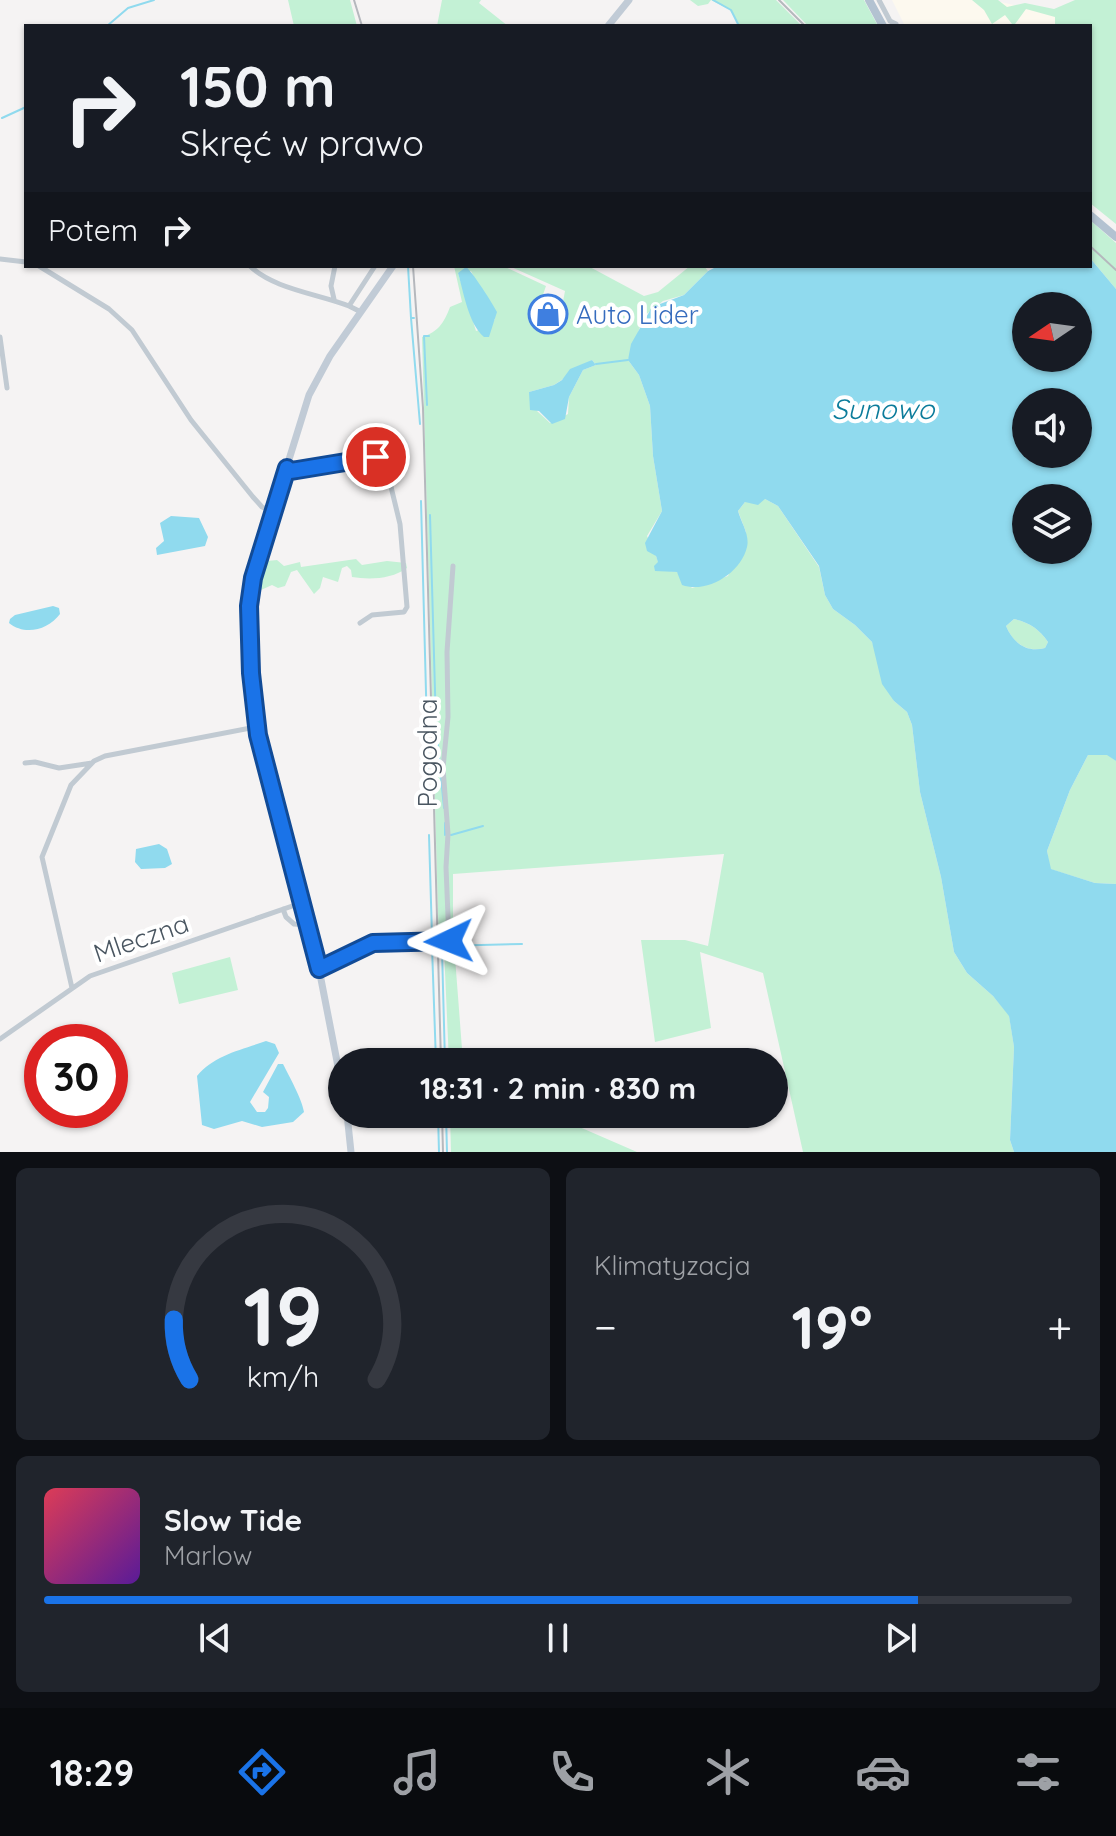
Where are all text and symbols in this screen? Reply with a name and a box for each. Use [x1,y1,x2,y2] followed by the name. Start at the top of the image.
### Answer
[180,51,336,121] text: 150 m
[48,56,152,160] icon: right
[180,120,424,165] text: Skręć w prawo
[154,208,198,252] icon: right
[48,211,138,249] text: Potem
[1012,292,1092,372] north arrow
[1012,292,1092,564] map controls
[527,293,569,335] shop icon: Auto Lider
[576,298,699,331] place label: Auto Lider
[1012,388,1092,468] button: sound
[832,391,935,426] water label: Sunowo
[342,423,410,491] pin
[354,435,398,479] icon: arrive
[1012,484,1092,564] button: layers
[411,699,444,807] street label: Pogodna
[407,899,491,983] position arrow
[89,906,193,970] street label: Mleczna
[24,1024,128,1128] speed limit sign: 30
[420,1069,696,1107] text: 18:31 · 2 min · 830 m
[594,1249,751,1282] text: Klimatyzacja
[243,1263,323,1367] text: 19
[792,1289,873,1364] text: 19°
[594,1299,617,1354] text: −
[1047,1299,1072,1354] text: +
[247,1358,319,1394] text: km/h
[164,1501,302,1539] text: Slow Tide
[164,1539,252,1572] text: Marlow
[193,1616,237,1660] icon: previous
[536,1616,580,1660] icon: pause
[879,1616,923,1660] icon: next
[234,1744,290,1800] icon: directions
[389,1744,445,1800] icon: music
[544,1744,600,1800] icon: phone
[700,1744,756,1800] icon: climate
[855,1744,911,1800] icon: car
[1010,1744,1066,1800] icon: filters
[50,1750,134,1795] text: 18:29

